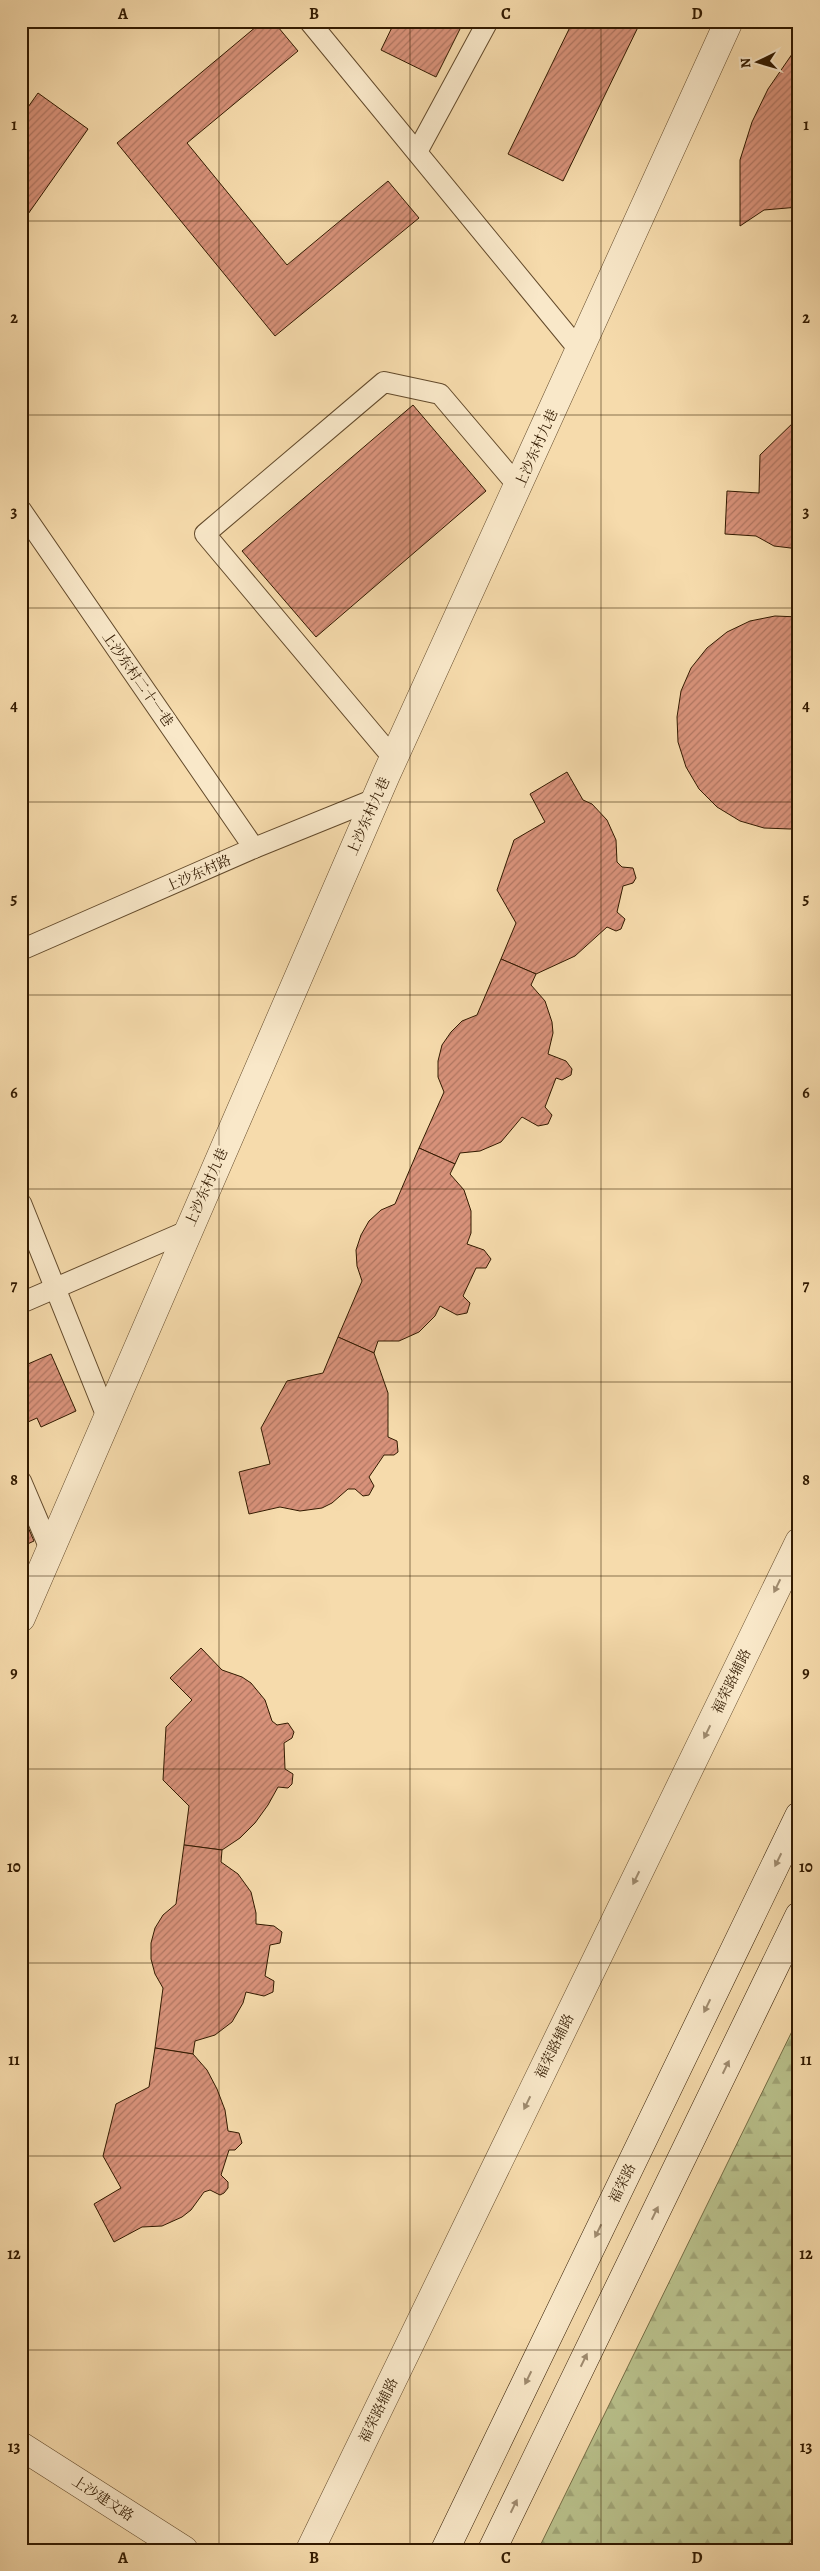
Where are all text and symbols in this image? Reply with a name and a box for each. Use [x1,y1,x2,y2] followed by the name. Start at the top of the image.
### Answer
[117,3,129,25] text: A
[309,3,319,25] text: B
[501,3,511,25] text: C
[691,3,703,25] text: D
[732,38,782,88] north arrow
[736,57,755,69] text: N
[11,114,17,136] text: 1
[803,114,809,136] text: 1
[10,307,18,329] text: 2
[802,307,810,329] text: 2
[511,406,562,490] street label: 上沙东村九巷
[11,501,18,523] text: 3
[803,501,810,523] text: 3
[98,628,177,731] street label: 上沙东村二十一巷
[10,695,18,717] text: 4
[802,695,810,717] text: 4
[343,774,394,858] street label: 上沙东村九巷
[162,851,234,896] street label: 上沙东村路
[11,888,18,910] text: 5
[803,888,810,910] text: 5
[10,1082,18,1104] text: 6
[802,1082,810,1104] text: 6
[181,1145,232,1229] street label: 上沙东村九巷
[11,1275,18,1297] text: 7
[803,1275,810,1297] text: 7
[10,1469,18,1491] text: 8
[802,1469,810,1491] text: 8
[773,1578,782,1593] one-way arrow
[708,1646,755,1717] street label: 福荣路辅路
[10,1662,18,1684] text: 9
[802,1662,810,1684] text: 9
[702,1725,710,1739] one-way arrow
[773,1853,781,1867] one-way arrow
[7,1856,21,1878] text: 10
[799,1856,813,1878] text: 10
[631,1871,639,1885] one-way arrow
[703,1999,711,2013] one-way arrow
[531,2011,578,2082] street label: 福荣路辅路
[8,2049,20,2071] text: 11
[800,2049,812,2071] text: 11
[722,2060,730,2074] one-way arrow
[522,2096,530,2110] one-way arrow
[605,2160,640,2206] street label: 福荣路
[651,2206,659,2220] one-way arrow
[594,2224,602,2238] one-way arrow
[7,2243,21,2265] text: 12
[799,2243,813,2265] text: 12
[580,2352,589,2367] one-way arrow
[524,2371,532,2385] one-way arrow
[355,2375,402,2446] street label: 福荣路辅路
[8,2436,20,2458] text: 13
[800,2436,812,2458] text: 13
[68,2471,137,2525] street label: 上沙建文路
[510,2499,518,2513] one-way arrow
[117,2547,129,2569] text: A
[309,2547,319,2569] text: B
[501,2547,511,2569] text: C
[691,2547,703,2569] text: D

